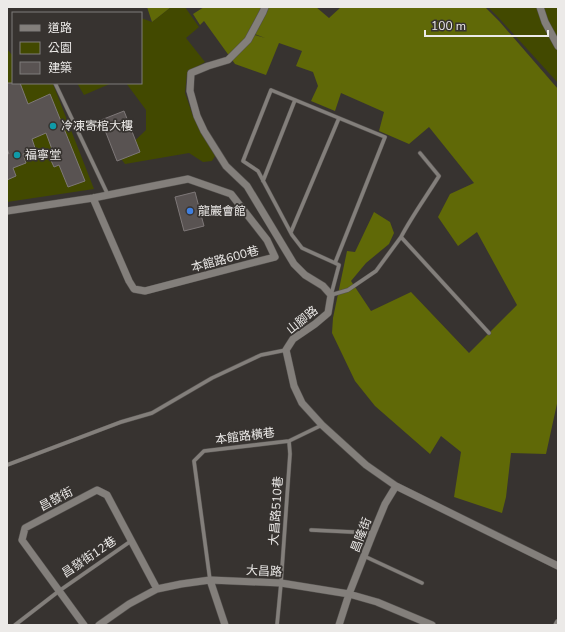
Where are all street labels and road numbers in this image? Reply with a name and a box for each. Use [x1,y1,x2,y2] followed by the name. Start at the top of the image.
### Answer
[189,242,261,276] street label: 本館路600巷
[283,302,321,338] street label: 山腳路
[214,424,276,448] street label: 本館路橫巷
[266,476,286,546] street label: 大昌路510巷
[36,483,76,515] street label: 昌發街
[347,515,375,555] street label: 昌隆街
[59,533,119,581] street label: 昌發街12巷
[246,562,282,580] street label: 大昌路

